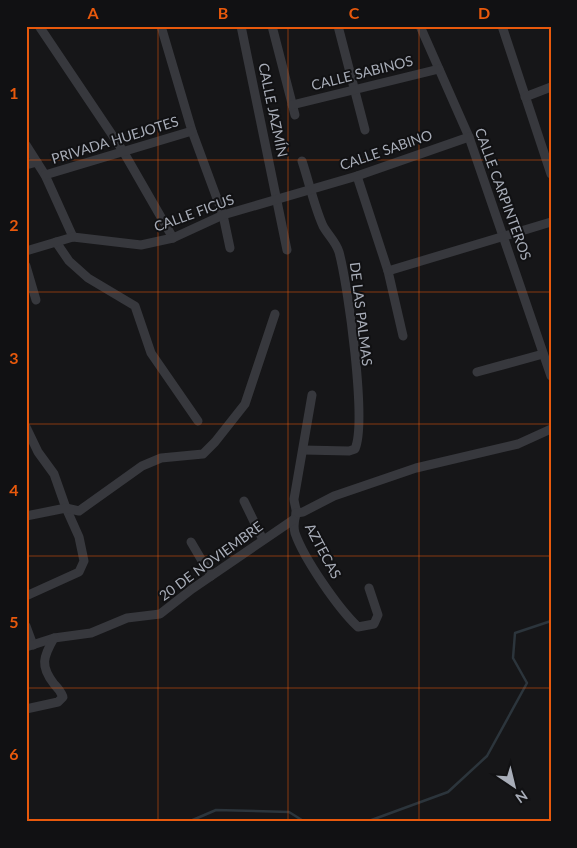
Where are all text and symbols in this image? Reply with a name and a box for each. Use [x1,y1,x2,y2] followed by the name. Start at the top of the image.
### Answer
[86,3,99,22] text: A
[218,3,228,22] text: B
[349,3,360,22] text: C
[478,3,490,22] text: D
[309,52,415,93] street label: CALLE SABINOS
[255,61,292,159] street label: CALLE JAZMÍN
[9,83,19,102] text: 1
[49,112,180,167] street label: PRIVADA HUEJOTES
[472,125,535,262] street label: CALLE CARPINTEROS
[337,126,434,173] street label: CALLE SABINO
[151,190,236,235] street label: CALLE FICUS
[9,215,19,234] text: 2
[347,261,376,367] street label: DE LAS PALMAS
[9,348,19,367] text: 3
[9,480,19,499] text: 4
[155,517,266,604] street label: 20 DE NOVIEMBRE
[302,520,345,581] street label: AZTECAS
[9,612,19,631] text: 5
[9,744,19,763] text: 6
[490,760,540,810] north arrow
[512,787,531,807] text: N

